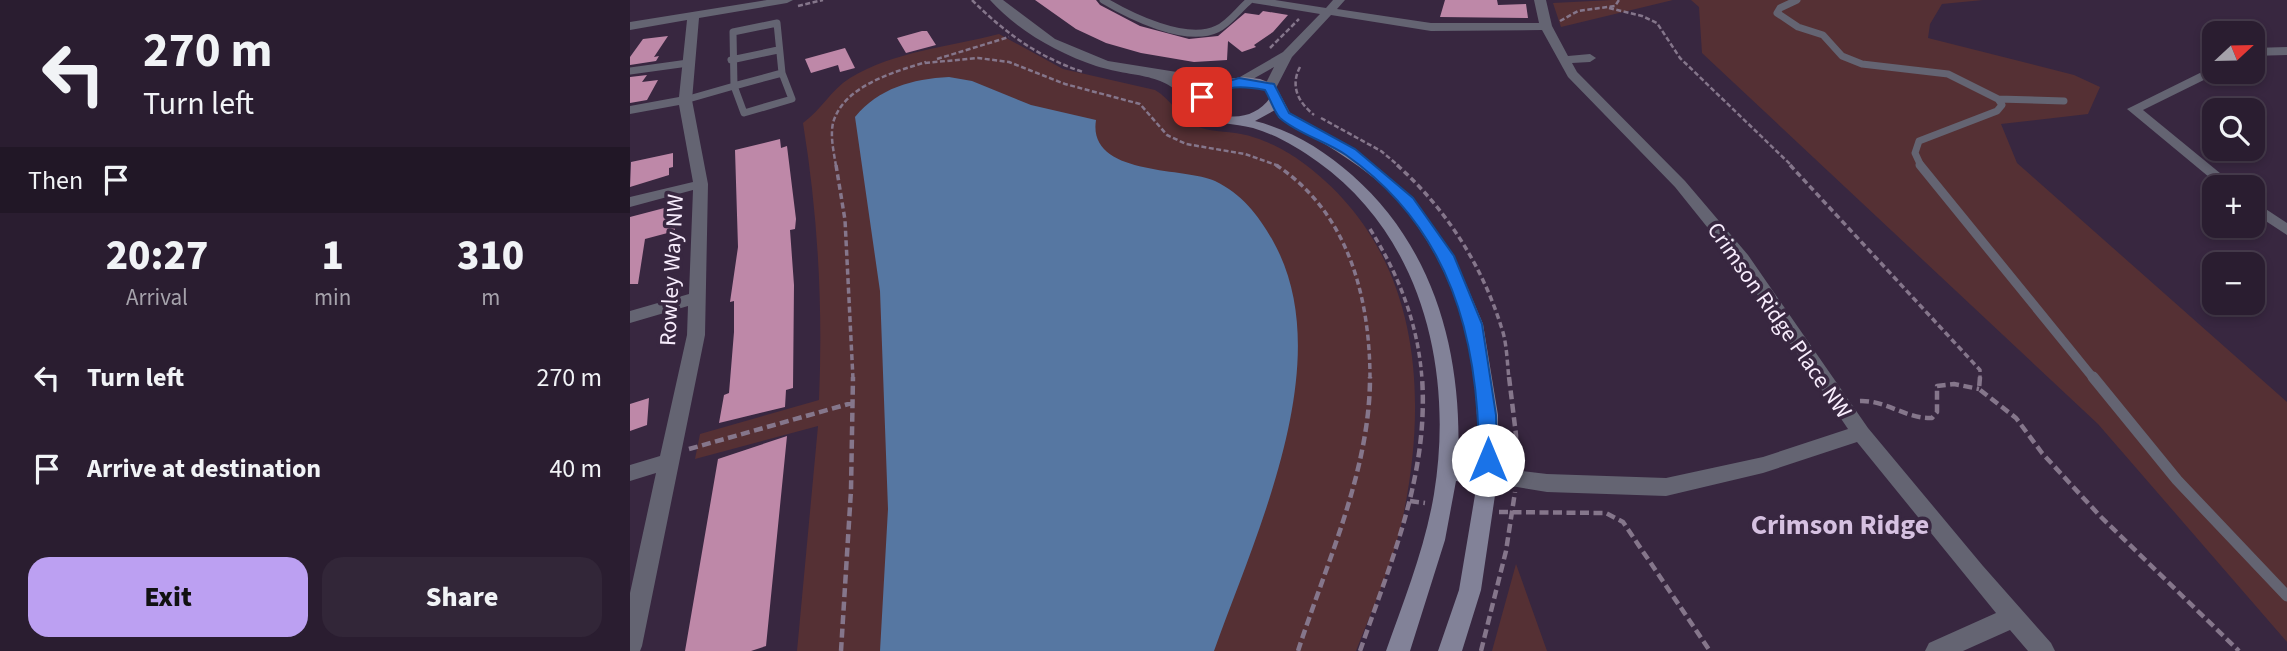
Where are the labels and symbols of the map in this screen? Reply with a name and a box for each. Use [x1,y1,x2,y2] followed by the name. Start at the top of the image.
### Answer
[2202,21,2264,84] north arrow
[1172,67,1232,127] pin
[651,193,692,347] street label: Rowley Way NW
[1699,215,1860,425] street label: Crimson Ridge Place NW
[1451,423,1525,497] position arrow
[1751,505,1929,545] district label: Crimson Ridge

